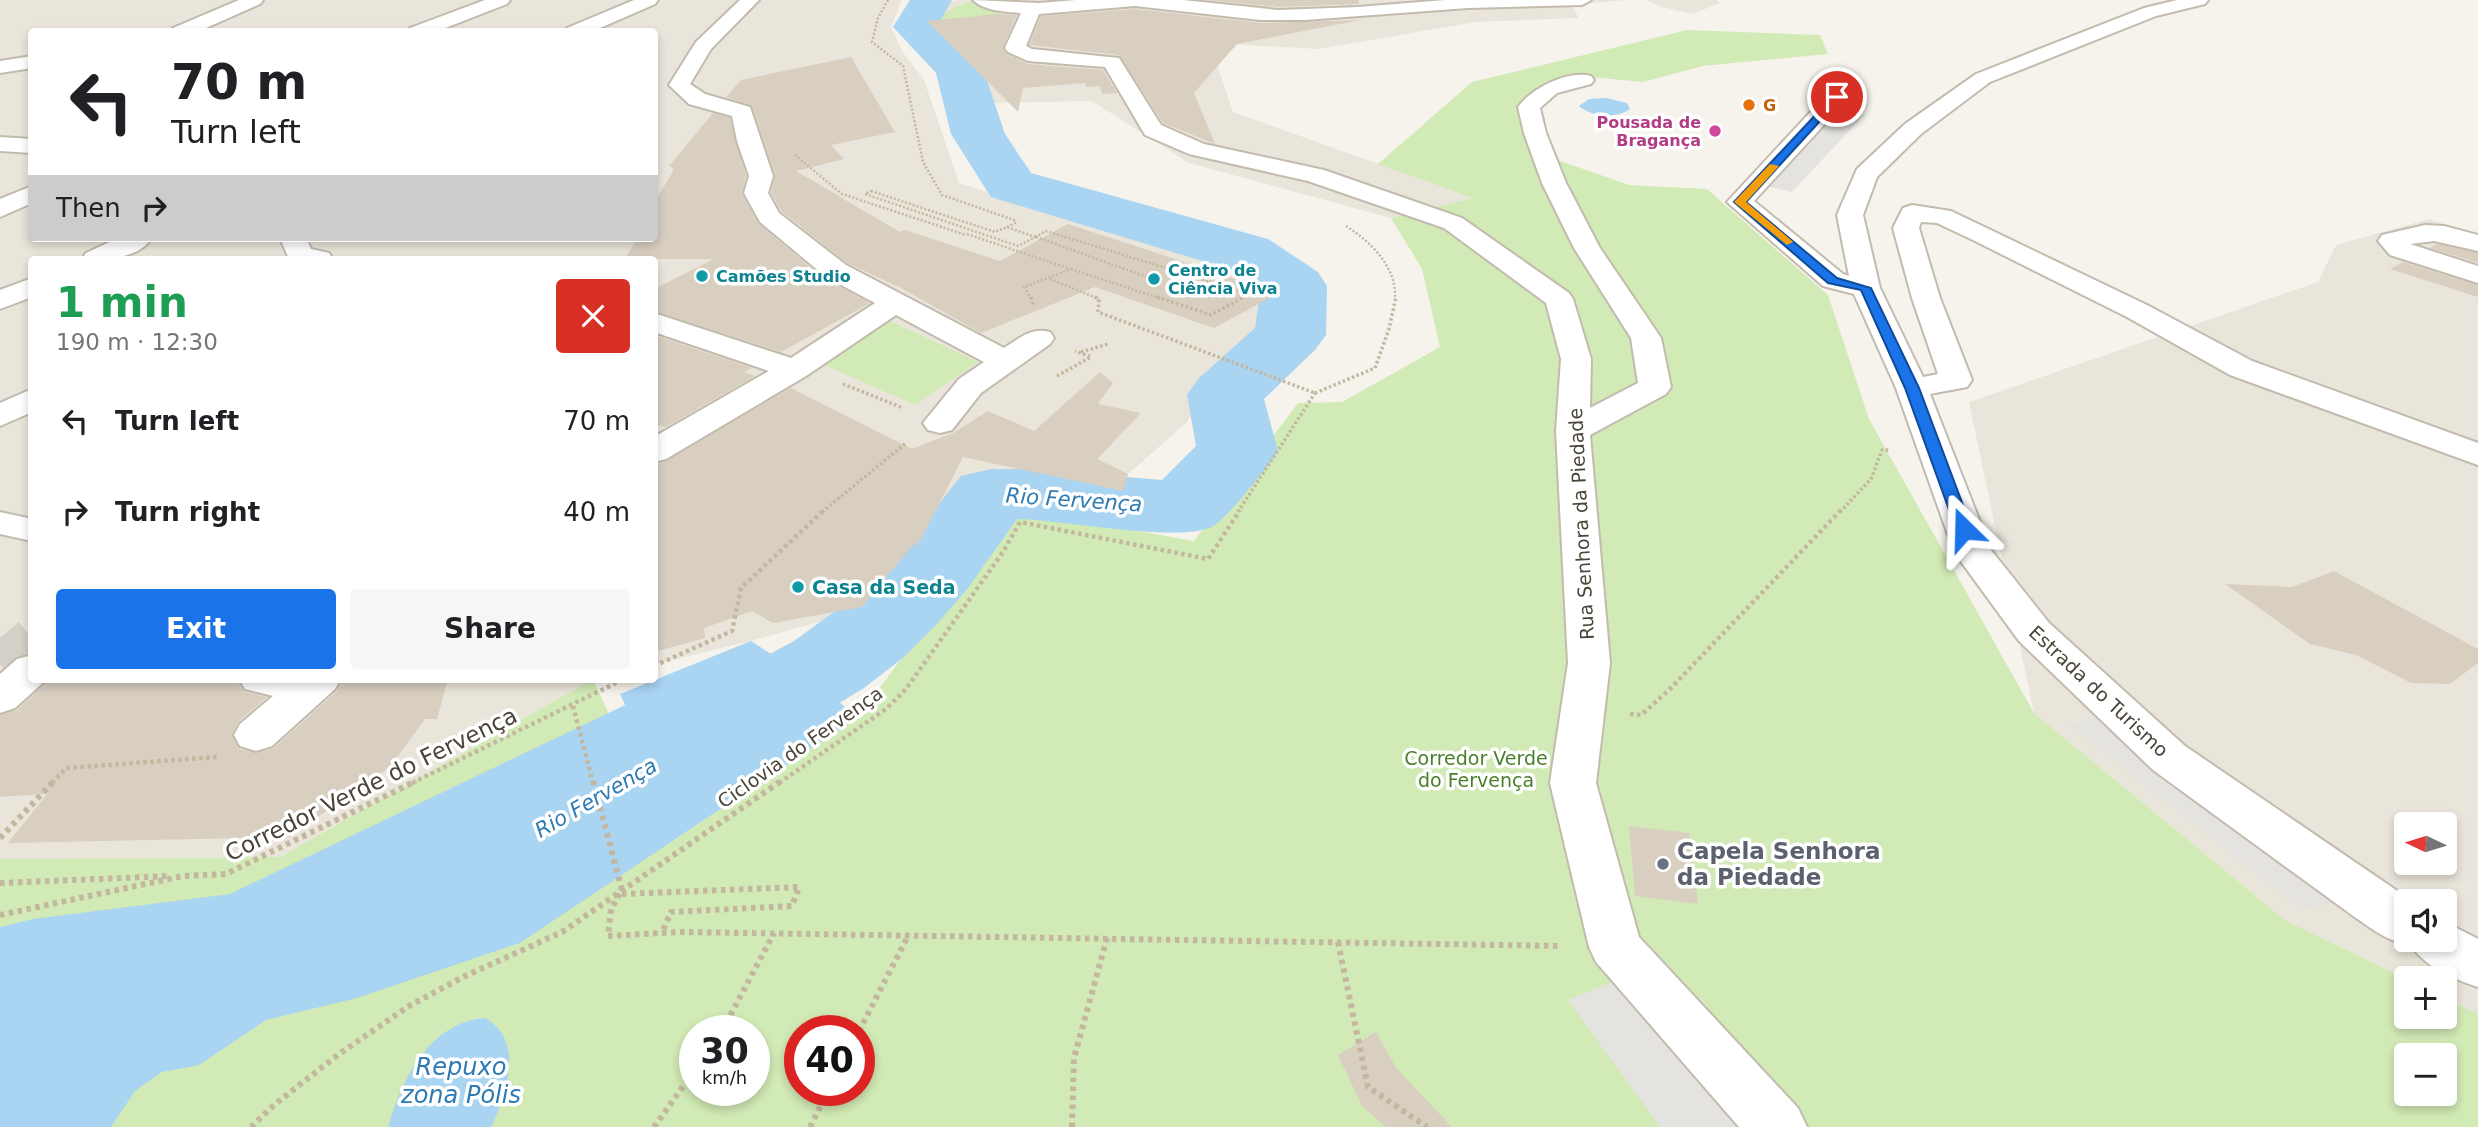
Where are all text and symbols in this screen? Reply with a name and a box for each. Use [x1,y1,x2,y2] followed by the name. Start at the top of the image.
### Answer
[171,54,307,111] text: 70 m
[56,56,147,147] icon: left
[1807,67,1867,127] pin
[1818,78,1856,116] icon: arrive
[1763,96,1776,115] place label: G
[1741,97,1757,113] marker: G
[171,113,301,151] text: Turn left
[1596,113,1701,150] place label: Pousada de Bragança
[1707,123,1723,139] marker: Pousada de Bragança
[135,189,173,227] icon: right
[56,193,121,223] text: Then
[1168,261,1278,298] place label: Centro de Ciência Viva
[716,267,851,286] place label: Camões Studio
[694,268,710,284] marker: Camões Studio
[1146,271,1162,287] marker: Centro de Ciência Viva
[56,278,188,327] text: 1 min
[556,279,630,353] button: close
[56,329,218,355] text: 190 m · 12:30
[56,402,94,440] icon: left
[115,406,239,436] text: Turn left
[563,406,630,436] text: 70 m
[1564,407,1598,641] street label: Rua Senhora da Piedade
[1005,483,1143,517] water label: Rio Fervença
[1927,492,2001,566] position arrow
[56,493,94,531] icon: right
[115,497,260,527] text: Turn right
[563,497,630,527] text: 40 m
[812,576,956,598] place label: Casa da Seda
[790,579,806,595] marker: Casa da Seda
[56,589,336,669] button: Exit
[350,589,630,669] button: Share
[2025,621,2173,761] street label: Estrada do Turismo
[713,682,887,812] street label: Ciclovia do Fervença
[221,702,521,866] street label: Corredor Verde do Fervença
[1404,747,1548,791] park label: Corredor Verde do Fervença
[531,753,661,843] water label: Rio Fervença
[2394,812,2457,875] north arrow
[2394,812,2457,1106] map controls
[1677,838,1880,890] place label: Capela Senhora da Piedade
[1655,856,1671,872] marker: Capela Senhora da Piedade
[2394,889,2457,952] button: sound
[2394,966,2457,1029] button: +
[784,1015,875,1106] speed limit sign: 40
[700,1031,749,1071] text: 30
[2394,1043,2457,1106] button: −
[400,1053,521,1109] water label: Repuxo zona Pólis
[702,1067,747,1088] text: km/h

